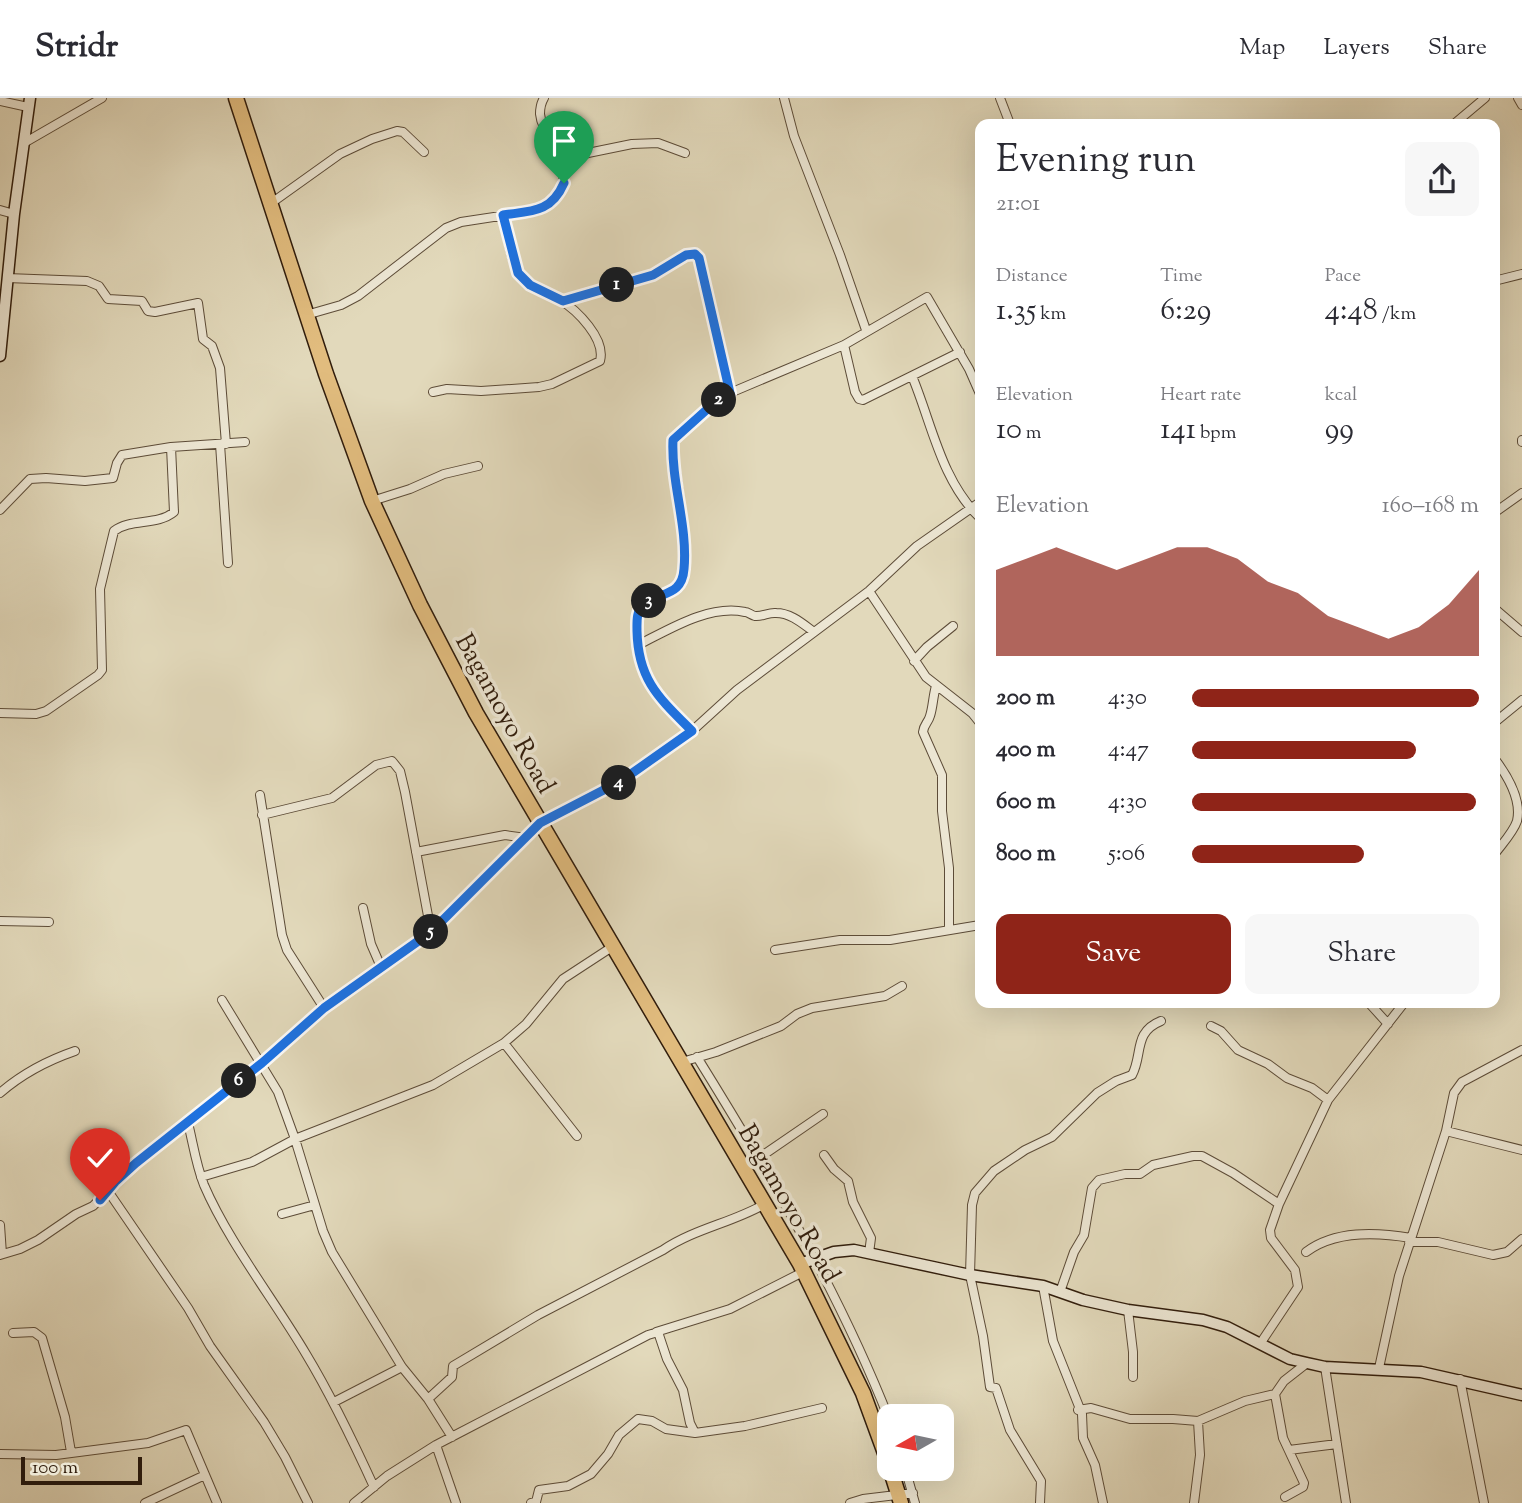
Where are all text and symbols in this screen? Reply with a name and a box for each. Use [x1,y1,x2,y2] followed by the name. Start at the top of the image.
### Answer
[35,24,118,72] text: Stridr
[1239,31,1285,65] text: Map
[1323,31,1390,65] text: Layers
[1428,31,1487,65] text: Share
[534,111,594,183] pin
[545,122,583,160] icon: arrive
[996,135,1196,189] text: Evening run
[1405,142,1479,216] button: share
[996,188,1040,221] text: 21:01
[996,263,1068,290] text: Distance
[1160,263,1203,290] text: Time
[1325,263,1361,290] text: Pace
[600,268,634,302] pin: 1
[613,271,620,298] text: 1
[996,290,1036,333] text: 1.35
[1160,290,1211,333] text: 6:29
[1325,290,1378,333] text: 4:48
[1036,301,1066,328] text: km
[1378,301,1416,328] text: /km
[702,382,736,418] pin: 2
[996,382,1073,409] text: Elevation
[1160,382,1241,409] text: Heart rate
[1325,382,1357,409] text: kcal
[714,386,723,413] text: 2
[996,409,1022,452] text: 10
[1160,409,1196,452] text: 141
[1325,409,1354,452] text: 99
[1022,420,1042,447] text: m
[1196,420,1236,447] text: bpm
[996,490,1089,523] text: Elevation
[1382,490,1479,523] text: 160–168 m
[632,584,666,618] pin: 3
[645,587,652,614] text: 3
[444,627,563,801] street label: Bagamoyo Road
[996,682,1055,715] text: 200 m
[1108,682,1147,715] text: 4:30
[996,734,1056,767] text: 400 m
[1108,734,1149,767] text: 4:47
[602,766,636,800] pin: 4
[614,769,623,796] text: 4
[996,786,1056,819] text: 600 m
[1108,786,1147,819] text: 4:30
[996,838,1056,871] text: 800 m
[1108,838,1145,871] text: 5:06
[414,914,448,950] pin: 5
[996,914,1231,994] button: Save
[1245,914,1479,994] button: Share
[427,918,434,945] text: 5
[222,1063,256,1098] pin: 6
[234,1067,243,1094] text: 6
[727,1118,849,1291] street label: Bagamoyo Road
[70,1128,130,1200] pin
[81,1139,119,1177] icon: check
[877,1404,954,1480] north arrow
[877,1404,954,1481] map controls
[21,1454,142,1486] scale bar
[32,1455,78,1482] text: 100 m

